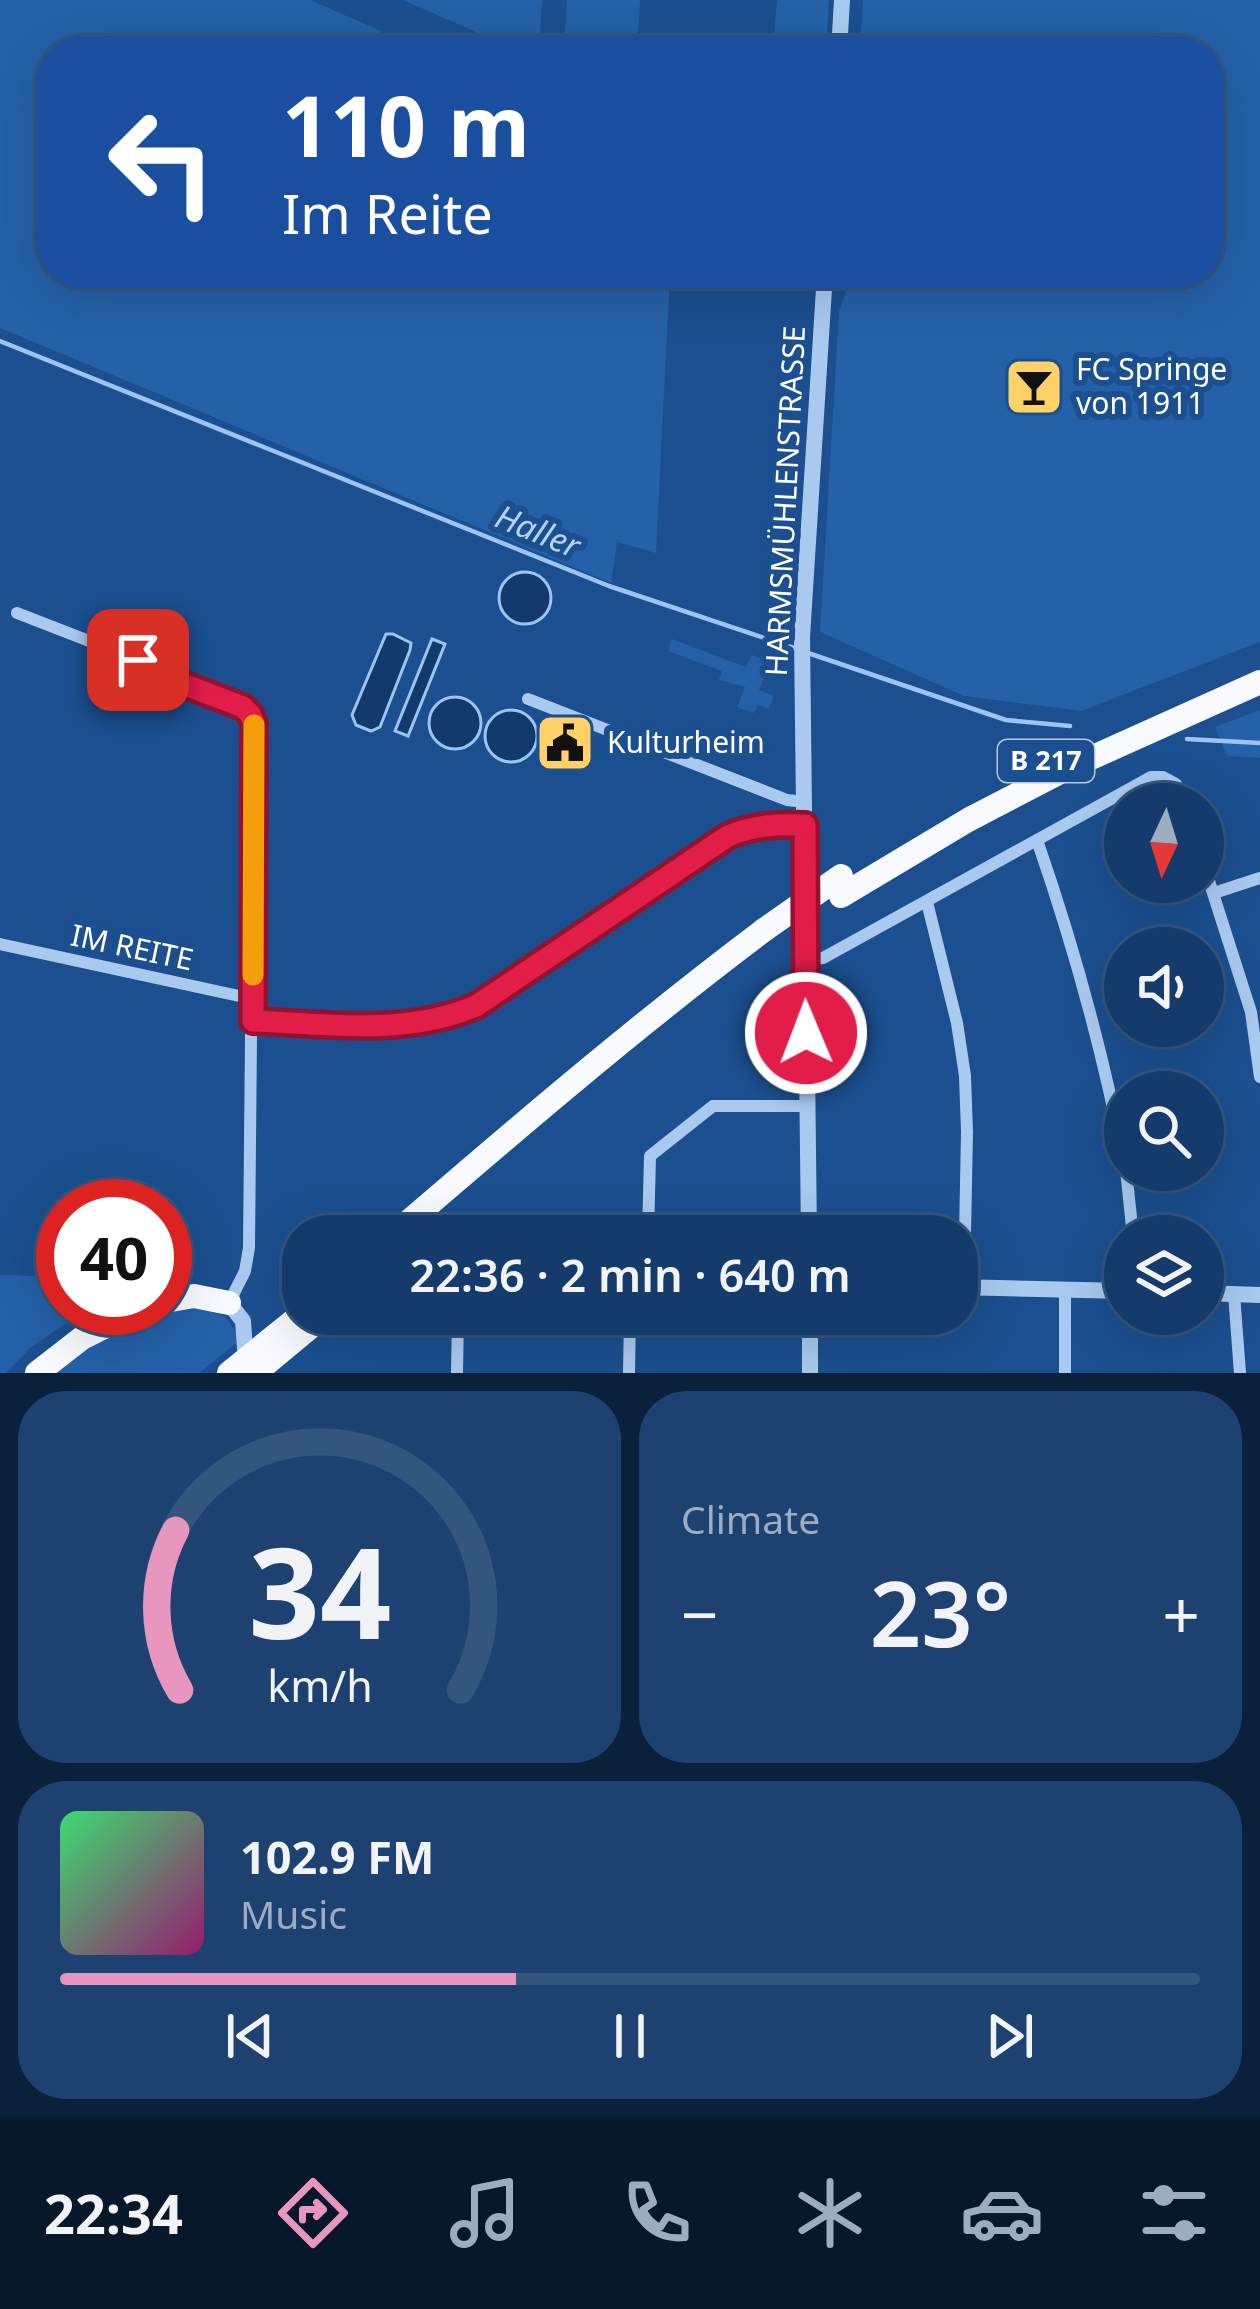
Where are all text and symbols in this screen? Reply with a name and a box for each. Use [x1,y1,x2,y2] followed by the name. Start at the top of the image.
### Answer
[282,67,530,182] text: 110 m
[84,84,240,240] icon: left
[282,176,493,250] text: Im Reite
[755,325,814,677] street label: HARMSMÜHLENSTRASSE
[1076,348,1227,423] place label: FC Springe von 1911
[1003,356,1065,418] bar icon: FC Springe von 1911
[489,493,589,569] water label: Haller
[87,609,189,711] pin
[105,627,171,693] icon: arrive
[534,712,596,774] public building icon: Kulturheim
[607,721,765,762] place label: Kulturheim
[998,740,1094,782] road number: B 217
[1104,783,1224,903] north arrow
[1104,783,1224,1335] map controls
[67,914,197,979] street label: IM REITE
[1104,927,1224,1047] button: sound
[743,970,869,1096] position arrow
[1104,1071,1224,1191] button: search
[36,1179,192,1335] speed limit sign: 40
[1104,1215,1224,1335] button: layers
[409,1244,851,1305] text: 22:36 · 2 min · 640 m
[681,1492,820,1545] text: Climate
[248,1506,391,1676] text: 34
[870,1551,1011,1673] text: 23°
[681,1568,719,1658] text: −
[1162,1568,1200,1658] text: +
[267,1656,372,1715] text: km/h
[240,1826,434,1887] text: 102.9 FM
[240,1887,347,1940] text: Music
[217,2003,283,2069] icon: previous
[597,2003,663,2069] icon: pause
[977,2003,1043,2069] icon: next
[271,2171,355,2255] icon: directions
[443,2171,527,2255] icon: music
[615,2171,699,2255] icon: phone
[788,2171,872,2255] icon: climate
[960,2171,1044,2255] icon: car
[1132,2171,1216,2255] icon: filters
[44,2176,183,2250] text: 22:34

